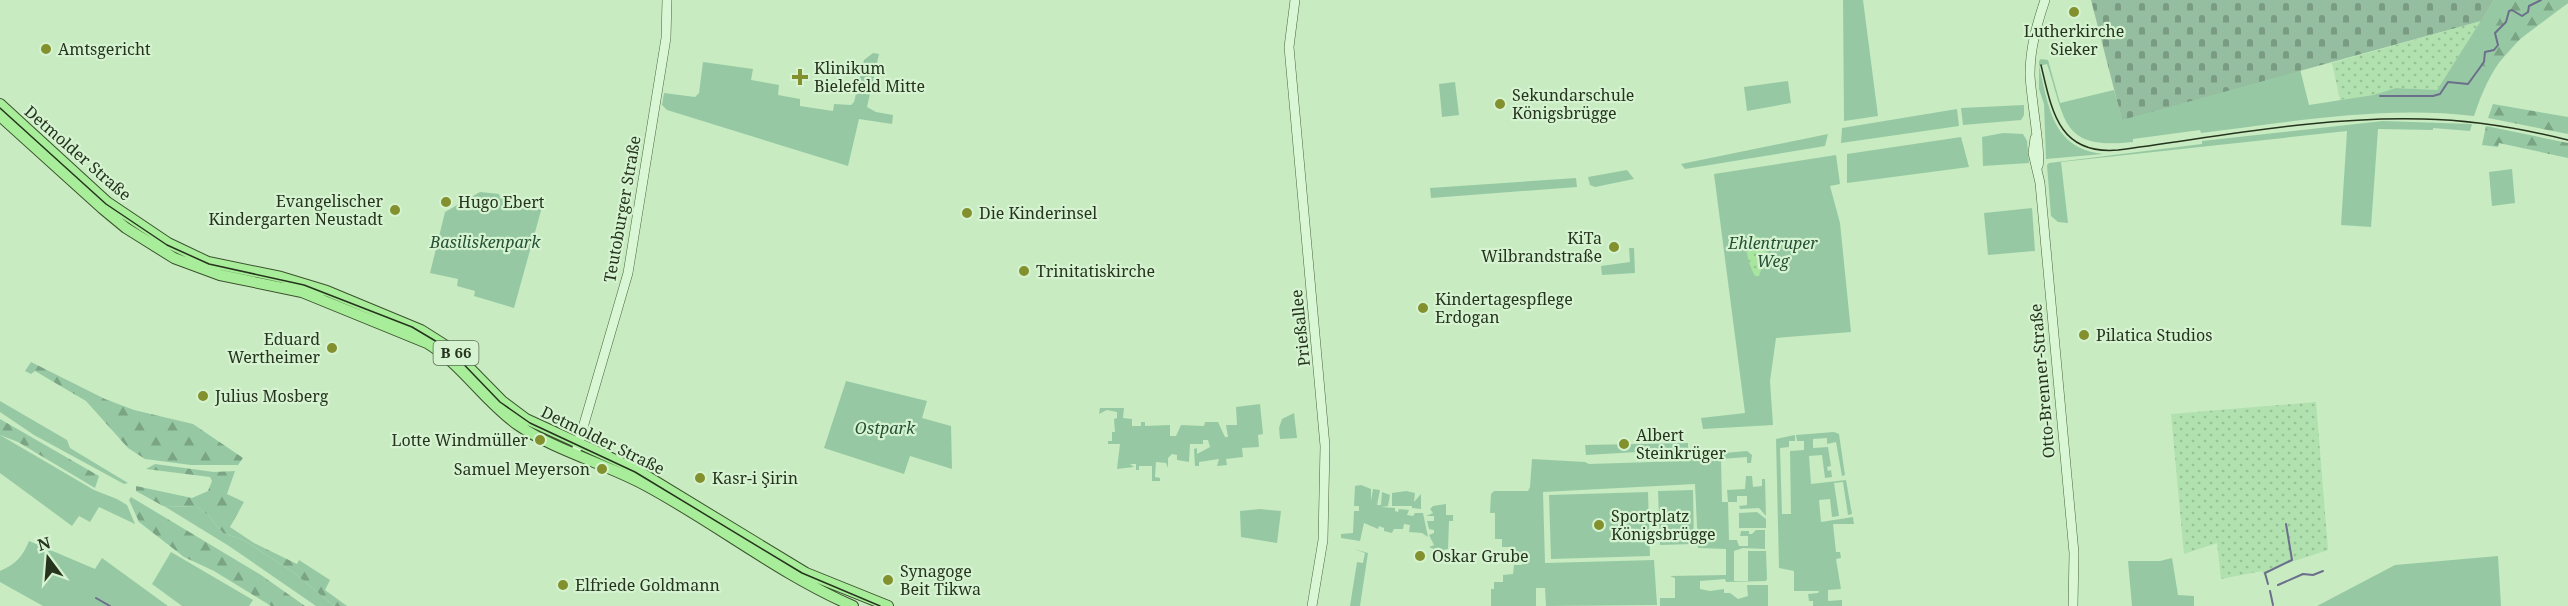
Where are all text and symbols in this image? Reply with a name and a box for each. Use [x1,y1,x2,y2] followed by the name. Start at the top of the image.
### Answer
[2067,5,2081,19] marker: Lutherkirche Sieker
[2024,20,2124,60] place label: Lutherkirche Sieker
[58,38,151,60] place label: Amtsgericht
[39,42,53,56] marker: Amtsgericht
[814,57,925,97] place label: Klinikum Bielefeld Mitte
[791,68,809,86] marker: Klinikum Bielefeld Mitte
[1512,84,1634,124] place label: Sekundarschule Königsbrügge
[1493,97,1507,111] marker: Sekundarschule Königsbrügge
[20,101,136,205] street label: Detmolder Straße
[598,134,646,284] street label: Teutoburger Straße
[208,190,383,230] place label: Evangelischer Kindergarten Neustadt
[458,191,545,213] place label: Hugo Ebert
[439,195,453,209] marker: Hugo Ebert
[979,202,1097,224] place label: Die Kinderinsel
[388,203,402,217] marker: Evangelischer Kindergarten Neustadt
[960,206,974,220] marker: Die Kinderinsel
[1481,227,1602,267] place label: KiTa Wilbrandstraße
[429,231,541,253] park label: Basiliskenpark
[1727,232,1818,272] park label: Ehlentruper Weg
[1607,240,1621,254] marker: KiTa Wilbrandstraße
[1036,260,1155,282] place label: Trinitatiskirche
[1017,264,1031,278] marker: Trinitatiskirche
[1285,288,1315,368] street label: Prießallee
[1435,288,1573,328] place label: Kindertagespflege Erdogan
[1416,301,1430,315] marker: Kindertagespflege Erdogan
[2024,303,2060,459] street label: Otto-Brenner-Straße
[2096,324,2212,346] place label: Pilatica Studios
[227,328,320,368] place label: Eduard Wertheimer
[2077,328,2091,342] marker: Pilatica Studios
[325,341,339,355] marker: Eduard Wertheimer
[434,341,478,365] road number: B 66
[214,385,329,407] place label: Julius Mosberg
[196,389,210,403] marker: Julius Mosberg
[538,401,668,479] street label: Detmolder Straße
[855,417,916,439] park label: Ostpark
[1636,424,1727,464] place label: Albert Steinkrüger
[392,429,528,451] place label: Lotte Windmüller
[533,433,547,447] marker: Lotte Windmüller
[1617,437,1631,451] marker: Albert Steinkrüger
[454,458,590,480] place label: Samuel Meyerson
[595,462,609,476] marker: Samuel Meyerson
[712,467,798,489] place label: Kasr-i Şirin
[693,471,707,485] marker: Kasr-i Şirin
[1611,505,1716,545] place label: Sportplatz Königsbrügge
[1592,518,1606,532] marker: Sportplatz Königsbrügge
[18,528,78,588] north arrow
[35,531,53,556] text: N
[1432,545,1529,567] place label: Oskar Grube
[1413,549,1427,563] marker: Oskar Grube
[900,560,981,600] place label: Synagoge Beit Tikwa
[881,573,895,587] marker: Synagoge Beit Tikwa
[575,574,720,596] place label: Elfriede Goldmann
[556,578,570,592] marker: Elfriede Goldmann

